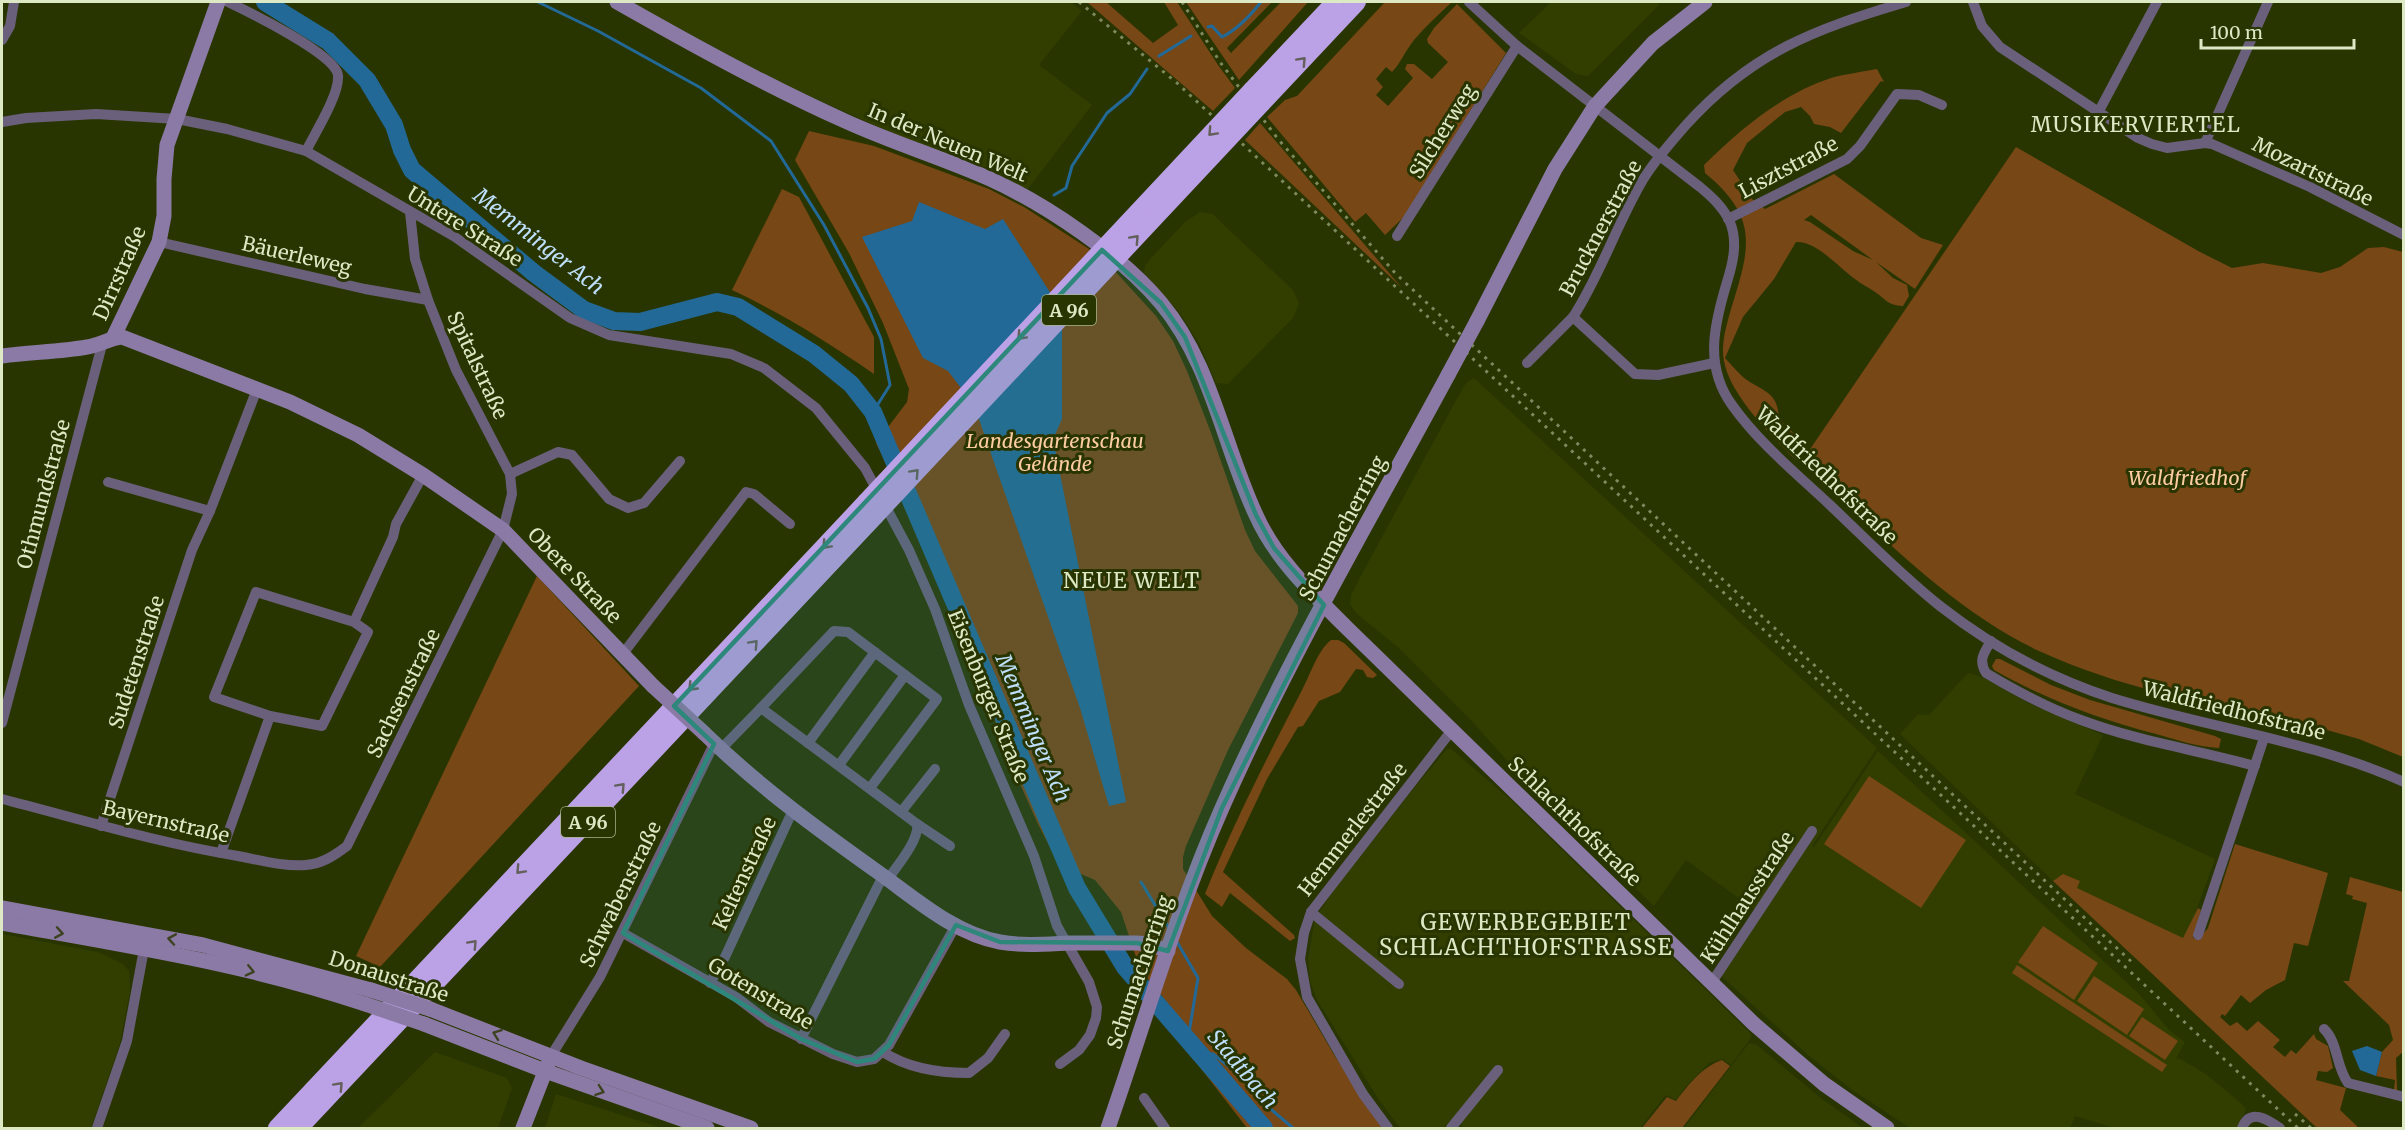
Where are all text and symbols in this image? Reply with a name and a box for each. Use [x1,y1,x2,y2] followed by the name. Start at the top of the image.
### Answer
[2201,12,2354,50] scale bar
[2210,21,2263,44] text: 100 m
[1295,57,1306,67] one-way arrow
[1403,79,1481,183] street label: Silcherweg
[864,97,1032,187] street label: In der Neuen Welt
[2031,111,2241,138] district label: MUSIKERVIERTEL
[1209,125,1220,136] one-way arrow
[1734,131,1842,203] street label: Lisztstraße
[2249,131,2377,211] street label: Mozartstraße
[1554,156,1646,300] street label: Brucknerstraße
[402,180,528,272] street label: Untere Straße
[468,181,610,300] water label: Memminger Ach
[87,222,151,324] street label: Dirrstraße
[240,230,354,280] street label: Bäuerleweg
[1128,235,1139,246] one-way arrow
[1042,295,1096,325] road number: A 96
[442,307,514,423] street label: Spitalstraße
[1018,328,1029,339] one-way arrow
[1750,400,1903,549] street label: Waldfriedhofstraße
[11,416,75,572] street label: Othmundstraße
[966,428,1144,476] park label: Landesgartenschau Gelände
[1293,451,1391,605] street label: Schumacherring
[2128,465,2248,490] park label: Waldfriedhof
[908,469,919,480] one-way arrow
[523,522,627,628] street label: Obere Straße
[822,538,833,548] one-way arrow
[1063,567,1201,594] district label: NEUE WELT
[103,592,169,732] street label: Sudetenstraße
[943,606,1035,786] street label: Eisenburger Straße
[361,624,445,762] street label: Sachsenstraße
[747,641,758,652] one-way arrow
[989,649,1076,806] water label: Memminger Ach
[2139,675,2328,745] street label: Waldfriedhofstraße
[688,680,699,690] one-way arrow
[1503,751,1647,891] street label: Schlachthofstraße
[1292,757,1412,901] street label: Hemmerlestraße
[614,783,625,793] one-way arrow
[100,794,232,848] street label: Bayernstraße
[561,807,615,837] road number: A 96
[707,812,781,934] street label: Keltenstraße
[574,817,666,971] street label: Schwabenstraße
[1695,826,1799,968] street label: Kühlhausstraße
[516,863,527,873] one-way arrow
[1101,892,1177,1052] street label: Schumacherring
[1379,908,1673,961] district label: GEWERBEGEBIET SCHLACHTHOFSTRASSE
[54,926,64,939] one-way arrow
[168,933,178,946] one-way arrow
[466,940,477,951] one-way arrow
[326,945,452,1007] street label: Donaustraße
[704,952,818,1034] street label: Gotenstraße
[245,964,255,977] one-way arrow
[1202,1024,1284,1114] water label: Stadtbach
[492,1029,503,1042] one-way arrow
[332,1082,343,1093] one-way arrow
[594,1083,605,1096] one-way arrow

